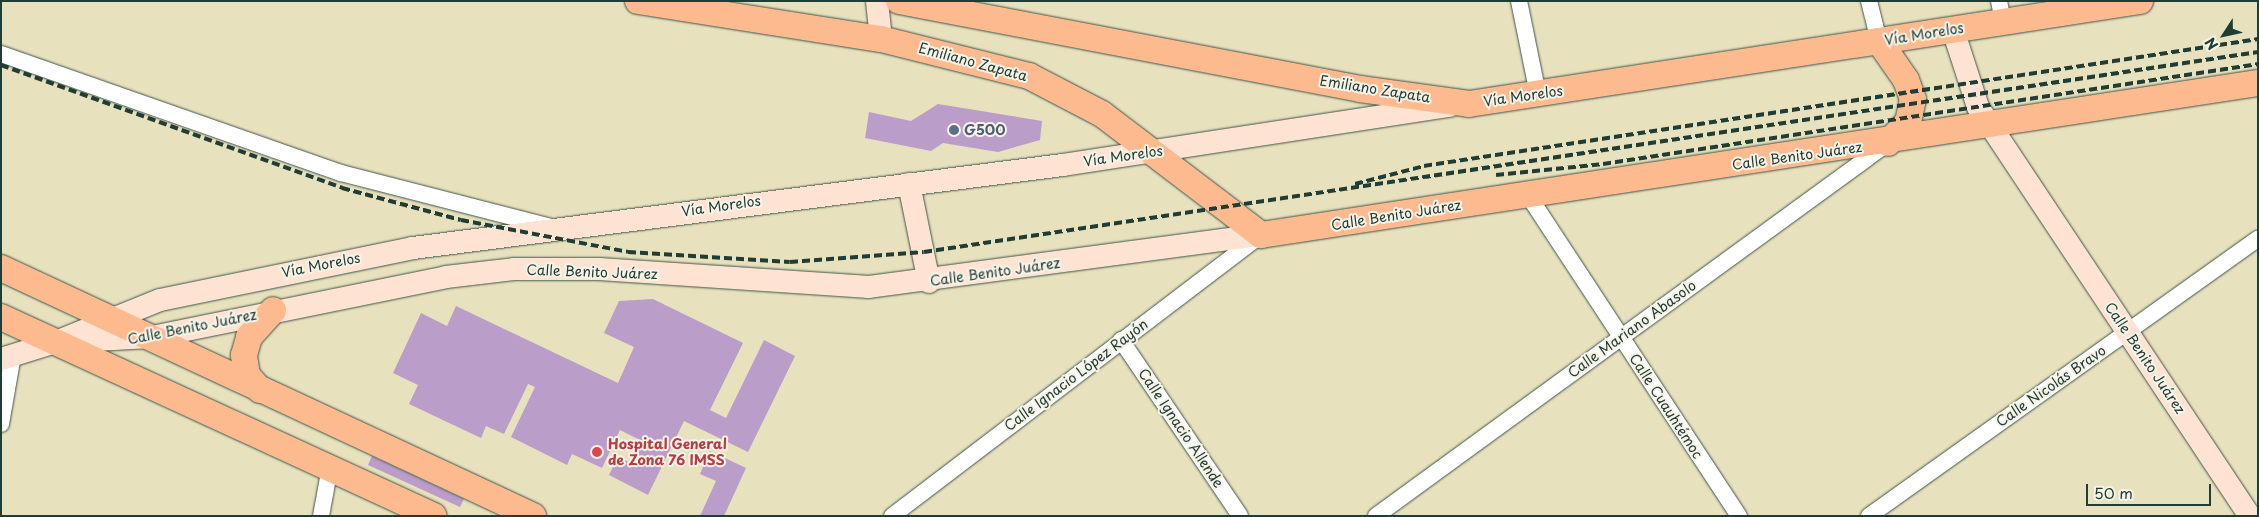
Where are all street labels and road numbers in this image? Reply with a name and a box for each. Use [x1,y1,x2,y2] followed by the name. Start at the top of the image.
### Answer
[1883,19,1965,49] street label: Vía Morelos
[917,39,1029,85] street label: Emiliano Zapata
[1319,72,1431,106] street label: Emiliano Zapata
[1482,82,1564,110] street label: Vía Morelos
[1731,139,1863,173] street label: Calle Benito Juárez
[1082,142,1164,170] street label: Vía Morelos
[680,192,762,220] street label: Vía Morelos
[1330,196,1462,234] street label: Calle Benito Juárez
[280,249,362,281] street label: Vía Morelos
[929,255,1061,289] street label: Calle Benito Juárez
[526,261,658,283] street label: Calle Benito Juárez
[1565,277,1699,381] street label: Calle Mariano Abasolo
[2101,299,2189,417] street label: Calle Benito Juárez
[126,306,258,348] street label: Calle Benito Juárez
[1000,315,1152,435] street label: Calle Ignacio López Rayón
[1992,341,2110,431] street label: Calle Nicolás Bravo
[1626,350,1706,462] street label: Calle Cuauhtémoc
[1135,365,1227,491] street label: Calle Ignacio Allende

